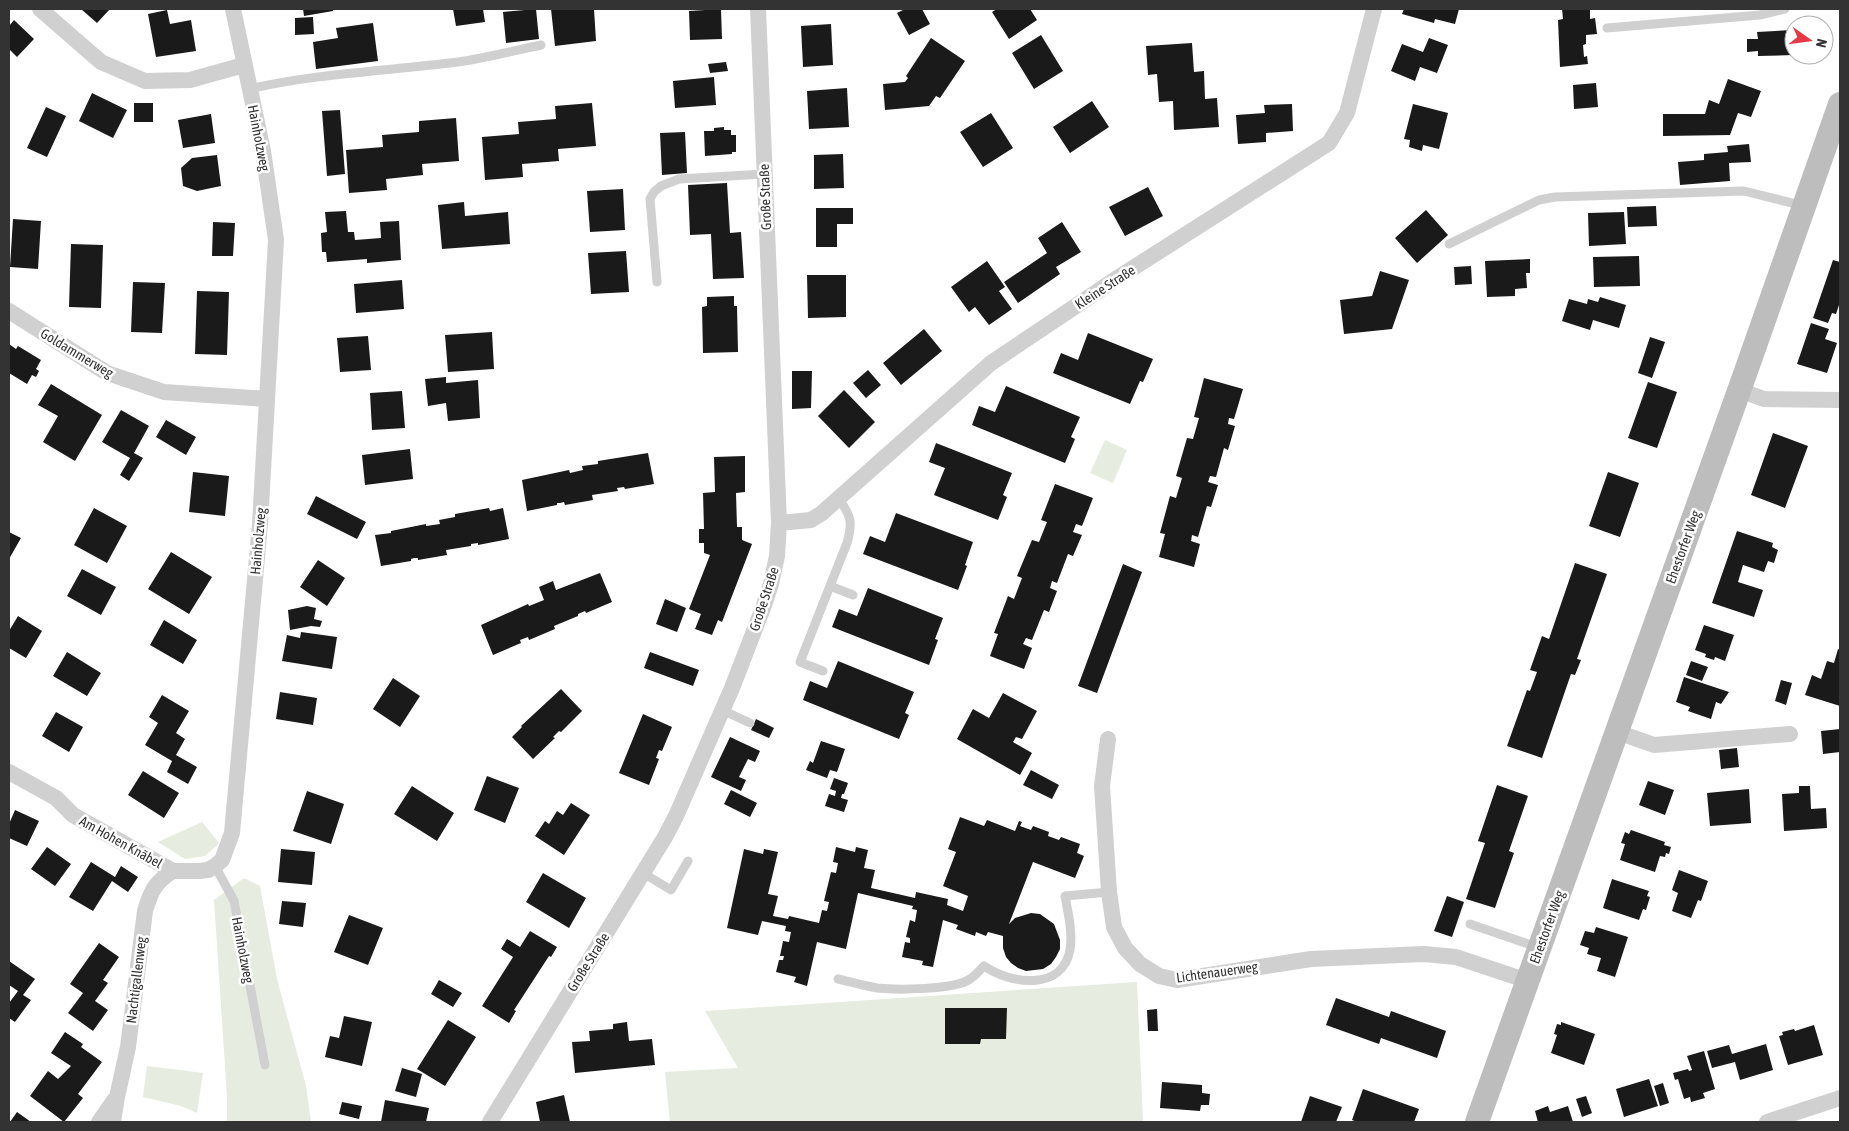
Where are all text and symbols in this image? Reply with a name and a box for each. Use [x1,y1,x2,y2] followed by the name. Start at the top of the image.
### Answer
[1784,15,1834,65] north arrow
[1813,37,1830,49] text: N
[245,103,273,173] street label: Hainholzweg
[756,164,774,230] street label: Große Straße
[1072,262,1138,312] street label: Kleine Straße
[38,325,116,381] street label: Goldammerweg
[247,507,269,575] street label: Hainholzweg
[1662,508,1704,586] street label: Ehestorfer Weg
[746,565,782,633] street label: Große Straße
[77,813,165,872] street label: Am Hohen Knäbel
[1526,888,1568,966] street label: Ehestorfer Weg
[229,915,257,985] street label: Hainholzweg
[564,930,612,994] street label: Große Straße
[123,936,149,1024] street label: Nachtigallenweg
[1175,958,1259,986] street label: Lichtenauerweg

